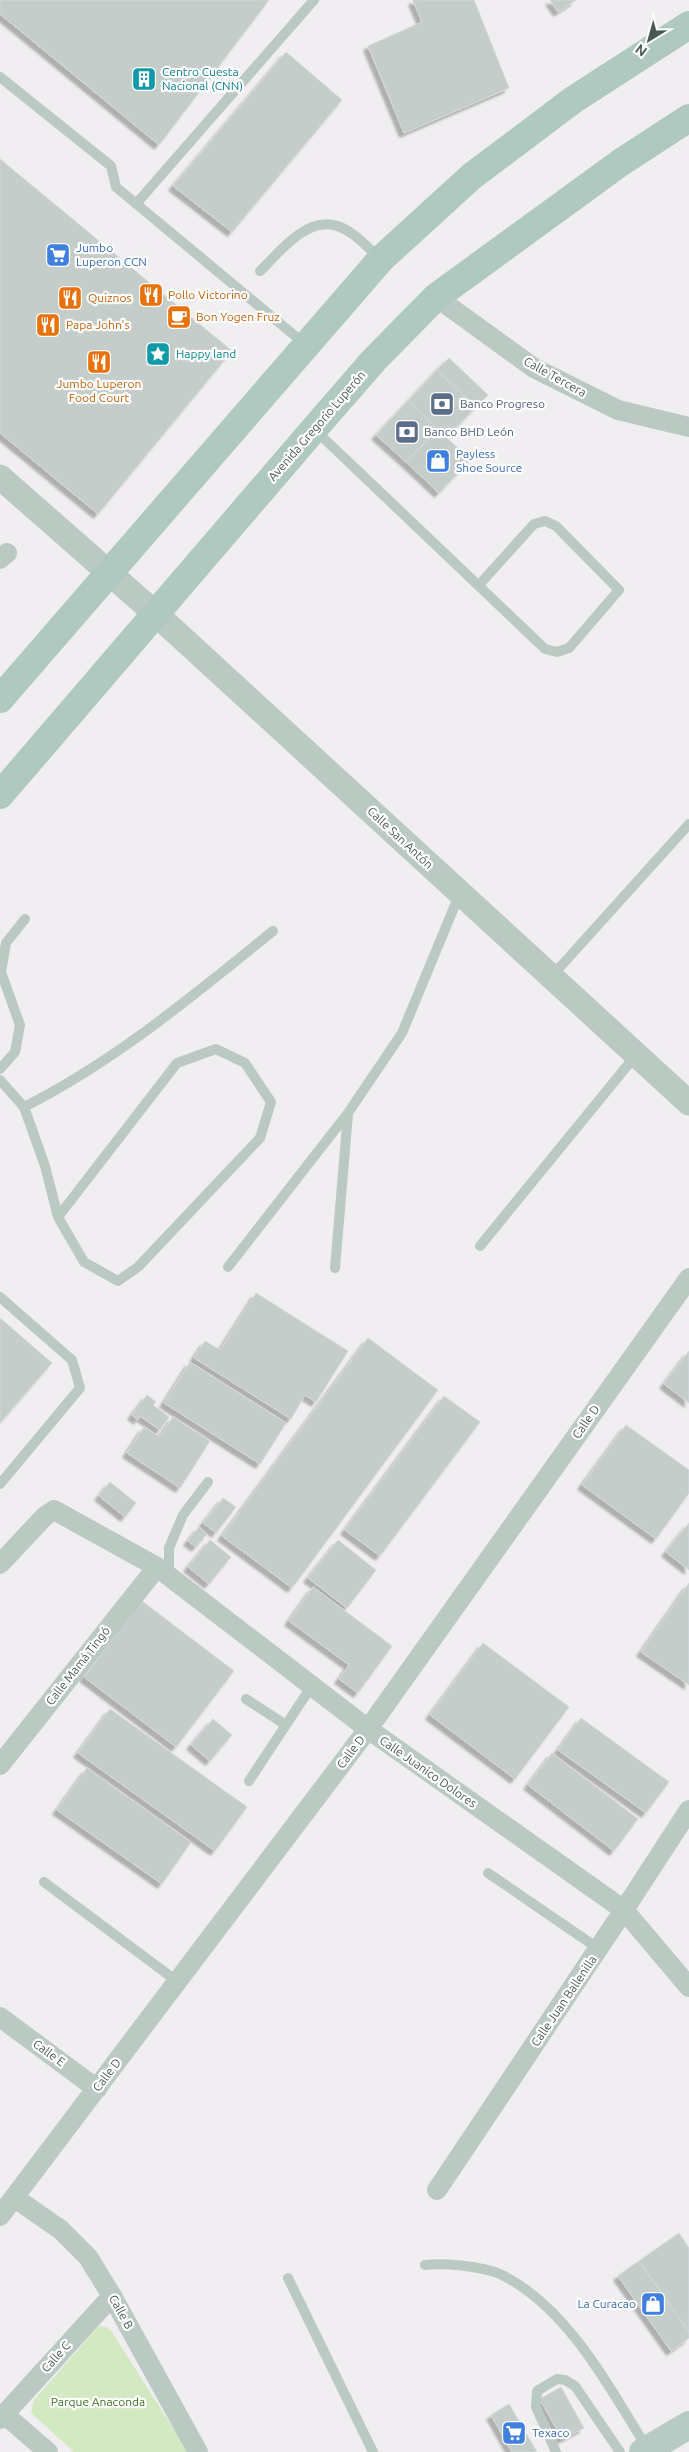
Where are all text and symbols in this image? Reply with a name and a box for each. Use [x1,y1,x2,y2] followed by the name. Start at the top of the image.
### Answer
[624,15,674,65] north arrow
[632,41,650,60] text: N
[162,65,243,93] place label: Centro Cuesta Nacional (CNN)
[131,66,157,92] building icon: Centro Cuesta Nacional (CNN)
[76,241,147,268] place label: Jumbo Luperon CCN
[45,242,71,268] supermarket icon: Jumbo Luperon CCN
[138,282,164,308] restaurant icon: Pollo Victorino
[57,285,83,311] restaurant icon: Quiznos
[168,288,248,301] place label: Pollo Victorino
[88,291,132,304] place label: Quiznos
[166,304,192,330] cafe icon: Bon Yogen Fruz
[196,310,280,323] place label: Bon Yogen Fruz
[35,312,61,338] restaurant icon: Papa John's
[66,318,130,331] place label: Papa John's
[145,341,171,367] place icon: Happy land
[176,347,236,360] place label: Happy land
[86,349,112,375] restaurant icon: Jumbo Luperon Food Court
[522,354,589,399] street label: Calle Tercera
[265,368,368,483] street label: Avenida Gregorio Luperón
[57,377,141,404] place label: Jumbo Luperon Food Court
[429,391,455,417] bank icon: Banco Progreso
[460,397,545,410] place label: Banco Progreso
[394,419,420,445] bank icon: Banco BHD León
[424,425,514,438] place label: Banco BHD León
[456,447,522,474] place label: Payless Shoe Source
[425,448,451,474] shop icon: Payless Shoe Source
[365,804,436,871] street label: Calle San Antón
[569,1403,602,1441] street label: Calle D
[43,1624,112,1707] street label: Calle Mamá Tingó
[334,1733,367,1771] street label: Calle D
[377,1733,479,1810] street label: Calle Juanico Dolores
[528,1953,599,2049] street label: Calle Juan Ballenilla
[31,2037,68,2069] street label: Calle E
[90,2056,123,2094] street label: Calle D
[640,2291,666,2317] shop icon: La Curacao
[107,2293,136,2331] street label: Calle B
[577,2297,636,2310] place label: La Curacao
[39,2338,73,2375] street label: Calle C
[51,2395,145,2408] park label: Parque Anaconda
[501,2420,527,2446] supermarket icon: Texaco
[532,2426,569,2439] place label: Texaco

